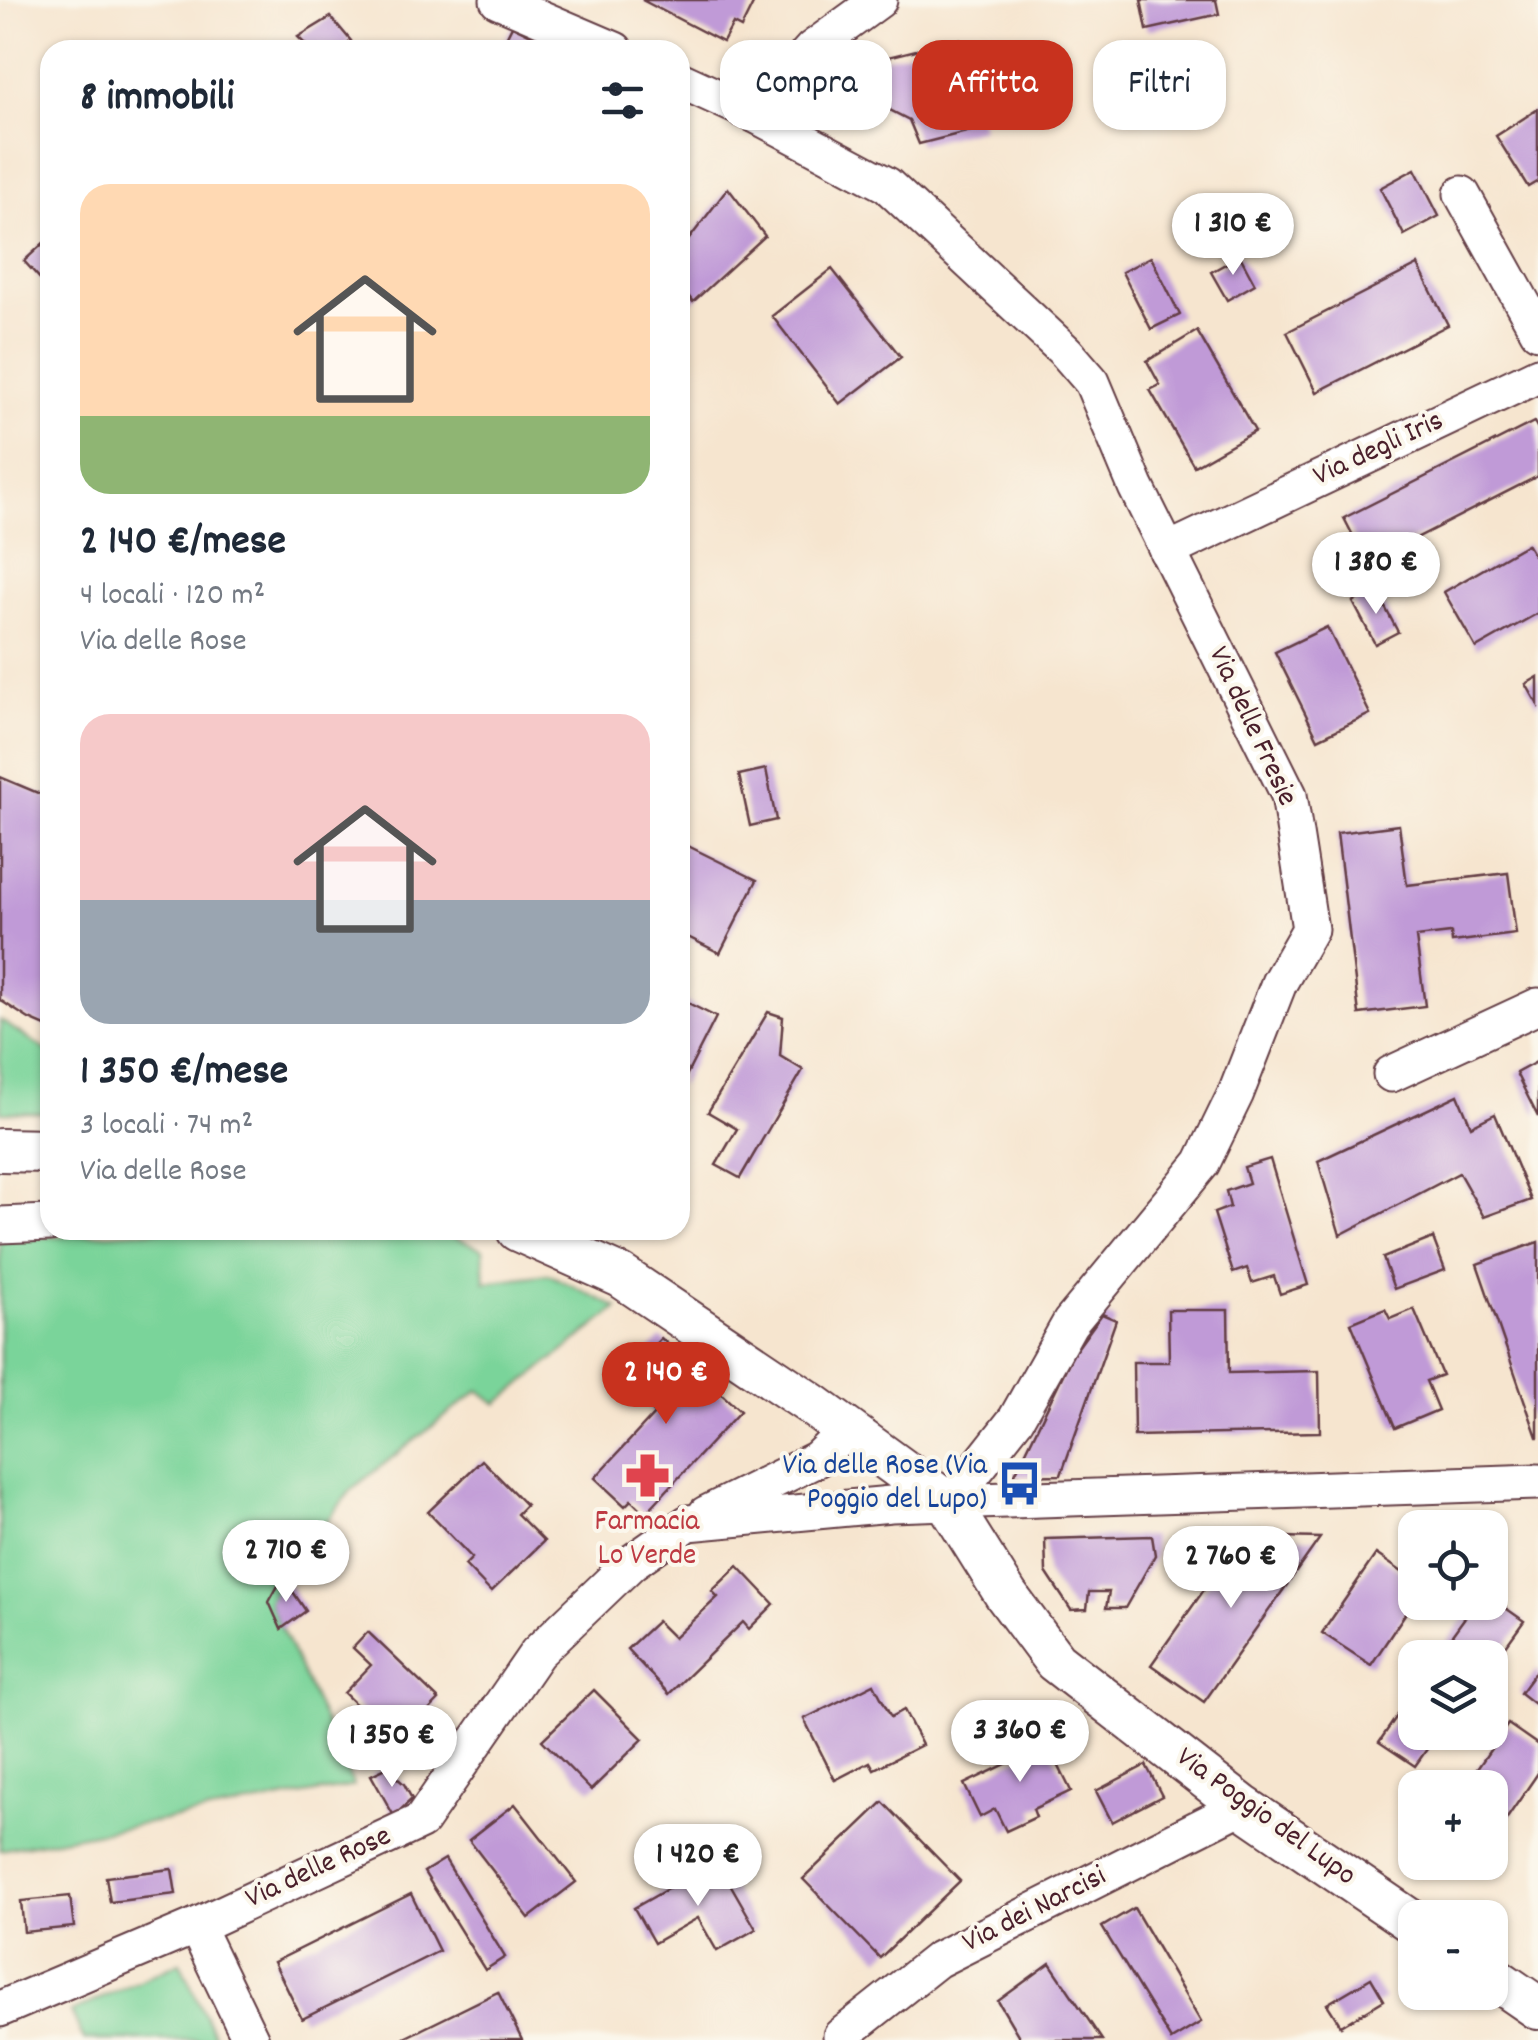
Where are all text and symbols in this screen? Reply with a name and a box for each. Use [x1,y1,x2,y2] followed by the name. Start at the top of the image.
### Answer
[720,40,892,130] chip: Compra
[912,40,1073,130] chip: Affitta
[1093,40,1226,130] chip: Filtri
[80,70,234,130] text: 8 immobili
[595,73,650,128] icon: filters
[1141,193,1325,278] pin: 1 310 €
[1194,202,1272,248] text: 1 310 €
[275,249,455,429] icon: home
[1307,401,1451,499] street label: Via degli Iris
[80,514,286,574] text: 2 140 €/mese
[1284,532,1468,617] pin: 1 380 €
[1334,541,1418,587] text: 1 380 €
[80,574,265,620] text: 4 locali · 120 m²
[80,620,247,666] text: Via delle Rose
[1195,640,1307,814] street label: Via delle Fresie
[275,779,455,959] icon: home
[80,1044,288,1104] text: 1 350 €/mese
[80,1104,253,1150] text: 3 locali · 74 m²
[80,1150,247,1196] text: Via delle Rose
[574,1342,758,1427] pin: 2 140 €
[624,1351,708,1397] text: 2 140 €
[783,1446,988,1523] place label: Via delle Rose (Via Poggio del Lupo)
[623,1452,671,1500] pharmacy icon: Farmacia Lo Verde
[996,1460,1044,1508] bus stop icon: Via delle Rose (Via Poggio del Lupo)
[595,1502,700,1579] place label: Farmacia Lo Verde
[1398,1510,1508,2010] map controls
[1398,1510,1508,1620] button: locate
[194,1520,378,1605] pin: 2 710 €
[1139,1526,1323,1611] pin: 2 760 €
[244,1529,328,1575] text: 2 710 €
[1185,1535,1277,1581] text: 2 760 €
[1398,1640,1508,1750] button: layers
[928,1700,1112,1785] pin: 3 360 €
[300,1705,484,1790] pin: 1 350 €
[973,1709,1067,1755] text: 3 360 €
[349,1714,435,1760] text: 1 350 €
[1166,1738,1364,1898] street label: Via Poggio del Lupo
[1398,1770,1508,1880] button: +
[239,1816,399,1922] street label: Via delle Rose
[606,1824,790,1909] pin: 1 420 €
[656,1833,740,1879] text: 1 420 €
[956,1856,1114,1966] street label: Via dei Narcisi
[1398,1900,1508,2010] button: −

